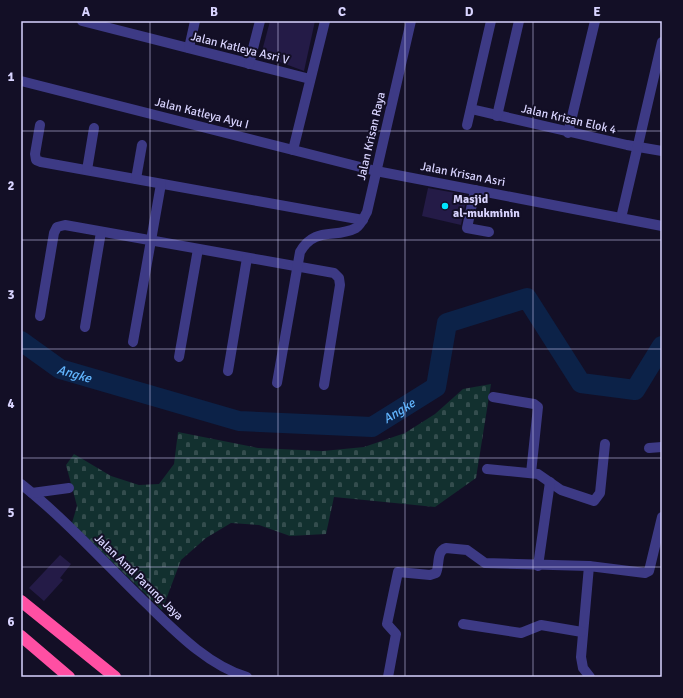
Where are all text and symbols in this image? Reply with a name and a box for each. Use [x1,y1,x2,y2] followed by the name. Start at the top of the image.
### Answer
[82,4,91,20] text: A
[210,4,218,20] text: B
[338,4,346,20] text: C
[465,4,474,20] text: D
[593,4,601,20] text: E
[189,29,291,68] street label: Jalan Katleya Asri V
[7,69,15,85] text: 1
[354,91,389,182] street label: Jalan Krisan Raya
[153,95,250,132] street label: Jalan Katleya Ayu I
[520,101,618,138] street label: Jalan Krisan Elok 4
[419,159,507,190] street label: Jalan Krisan Asri
[7,178,15,194] text: 2
[453,192,520,221] place label: Masjid al-mukminin
[440,201,450,211] marker: Masjid al-mukminin
[7,287,15,303] text: 3
[55,362,94,387] water label: Angke
[380,394,419,427] water label: Angke
[7,396,15,412] text: 4
[7,505,15,521] text: 5
[91,531,186,624] street label: Jalan Amd Parung Jaya
[7,614,15,630] text: 6

